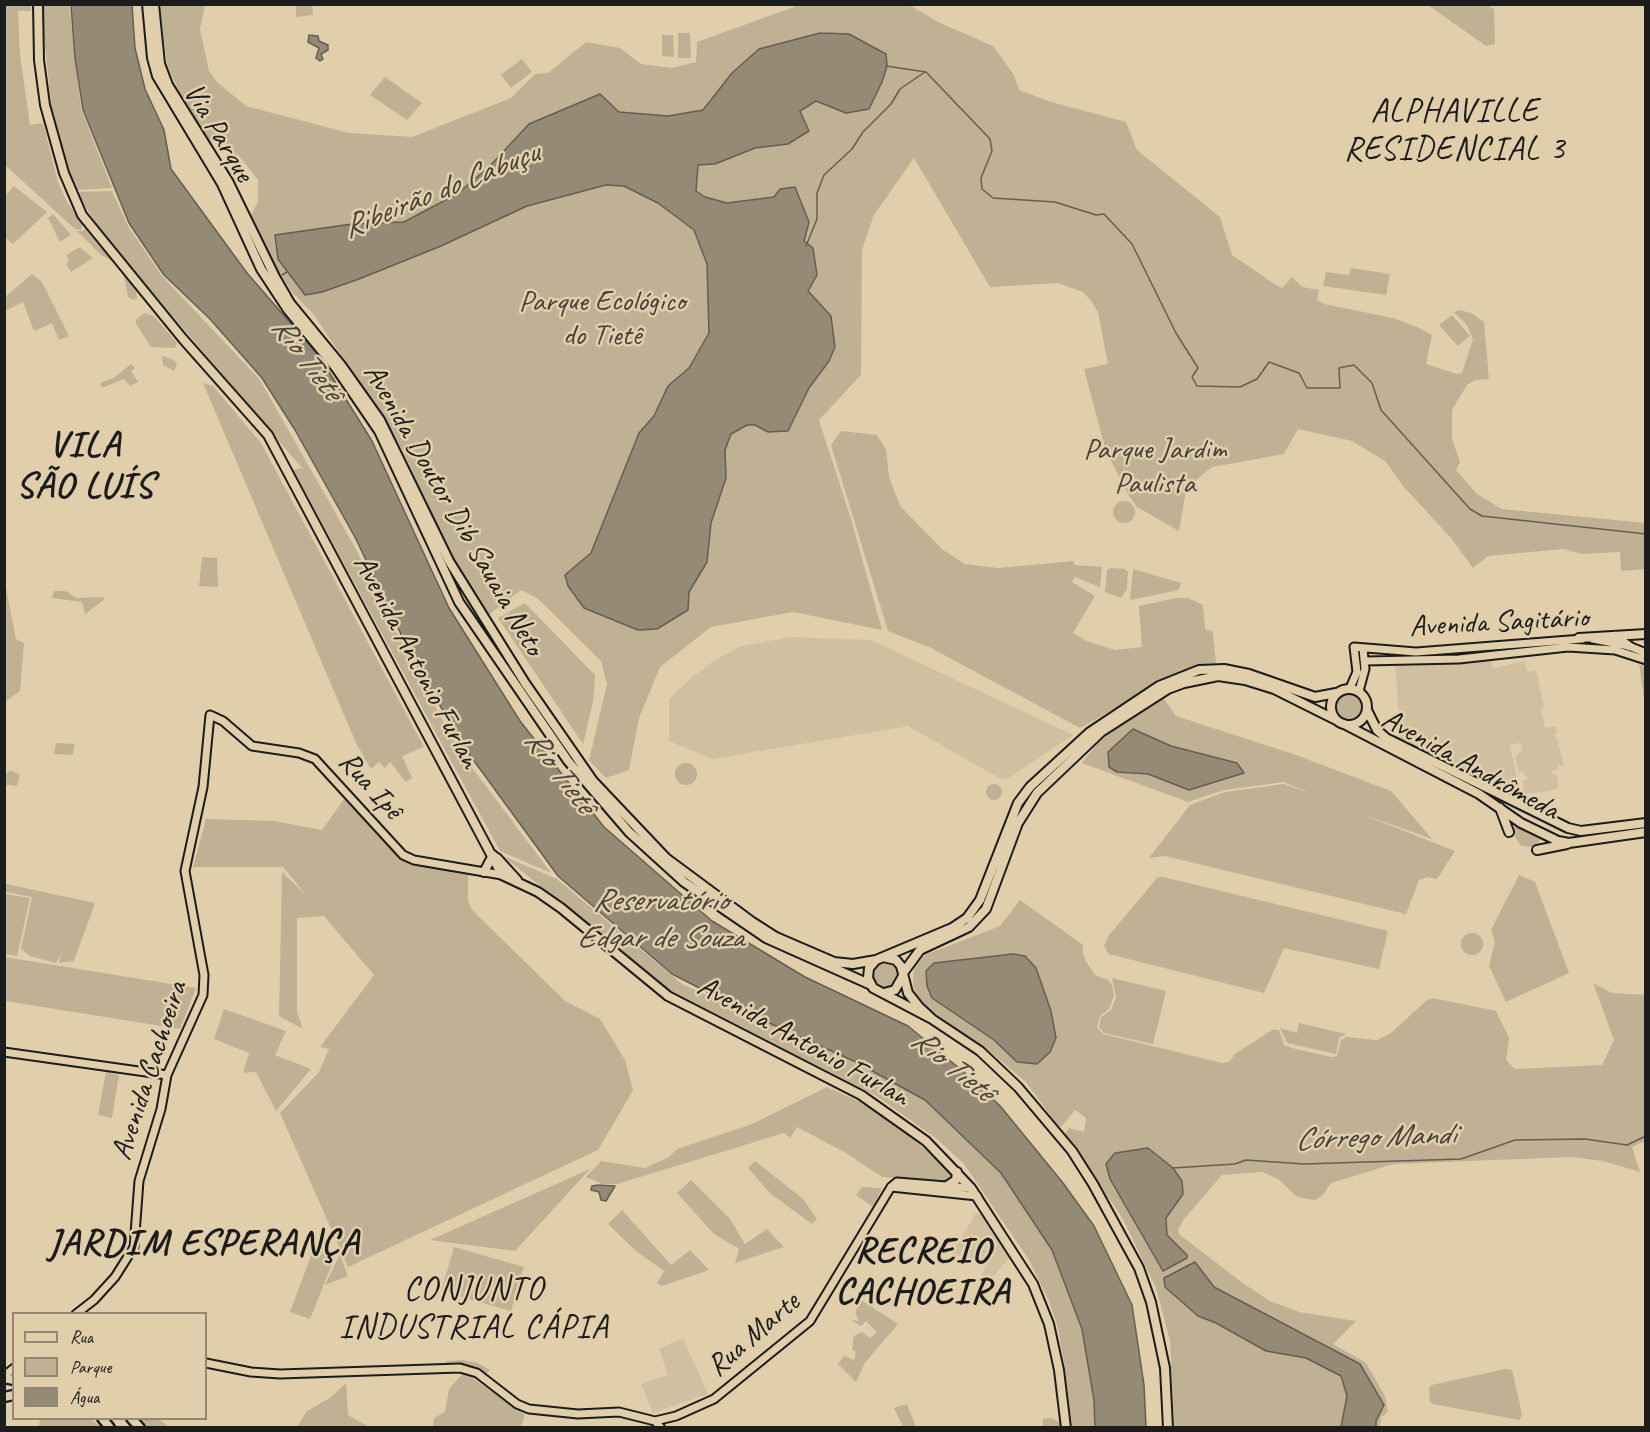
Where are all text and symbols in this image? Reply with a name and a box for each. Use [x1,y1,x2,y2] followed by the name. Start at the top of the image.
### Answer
[175,77,261,189] street label: Via Parque
[1345,92,1565,170] district label: ALPHAVILLE RESIDENCIAL 3
[338,134,544,248] water label: Ribeirão do Cabuçu
[519,284,685,354] park label: Parque Ecológico do Tietê
[262,310,350,408] water label: Rio Tietê
[355,358,551,662] street label: Avenida Doutor Dib Sauaia Neto
[16,425,154,510] district label: VILA SÃO LUÍS
[1083,432,1227,502] park label: Parque Jardim Paulista
[345,549,487,775] street label: Avenida Antonio Furlan
[1409,600,1589,646] street label: Avenida Sagitário
[1375,702,1565,828] street label: Avenida Andrômeda
[515,723,603,821] water label: Rio Tietê
[330,745,410,827] street label: Rua Ipê
[577,883,743,958] water label: Reservatório Edgar de Souza
[691,969,915,1115] street label: Avenida Antonio Furlan
[104,977,196,1165] street label: Avenida Cachoeira
[903,1021,1001,1111] water label: Rio Tietê
[1294,1116,1456,1160] water label: Córrego Mandi
[50,1223,358,1267] district label: JARDIM ESPERANÇA
[835,1231,1011,1316] district label: RECREIO CACHOEIRA
[340,1270,608,1348] district label: CONJUNTO INDUSTRIAL CÁPIA
[700,1285,808,1385] street label: Rua Marte
[12,1312,207,1420] legend
[70,1326,93,1348] text: Rua
[70,1356,111,1378] text: Parque
[70,1386,99,1408] text: Água

